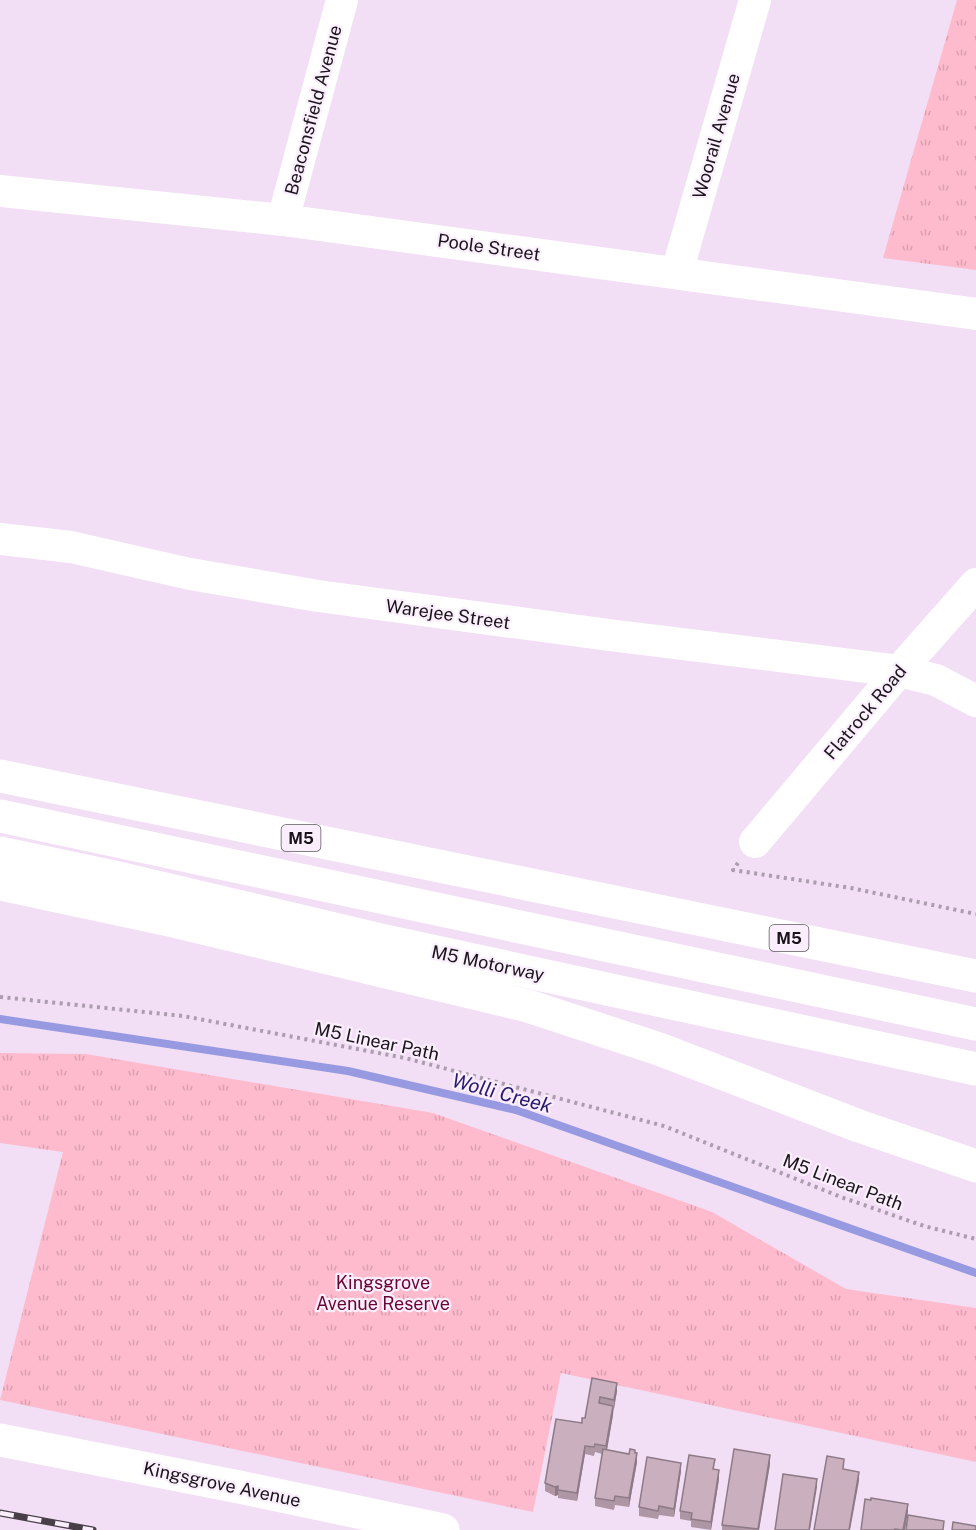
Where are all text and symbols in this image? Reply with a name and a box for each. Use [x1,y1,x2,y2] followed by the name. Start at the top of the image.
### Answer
[280,23,346,197] street label: Beaconsfield Avenue
[688,71,744,201] street label: Woorail Avenue
[436,229,542,265] street label: Poole Street
[384,595,512,633] street label: Warejee Street
[820,661,910,763] street label: Flatrock Road
[282,825,320,851] road number: M5
[770,925,808,951] road number: M5
[430,941,547,985] street label: M5 Motorway
[313,1018,441,1064] street label: M5 Linear Path
[449,1068,555,1118] water label: Wolli Creek
[780,1149,906,1215] street label: M5 Linear Path
[316,1272,450,1314] park label: Kingsgrove Avenue Reserve
[141,1457,303,1511] street label: Kingsgrove Avenue

